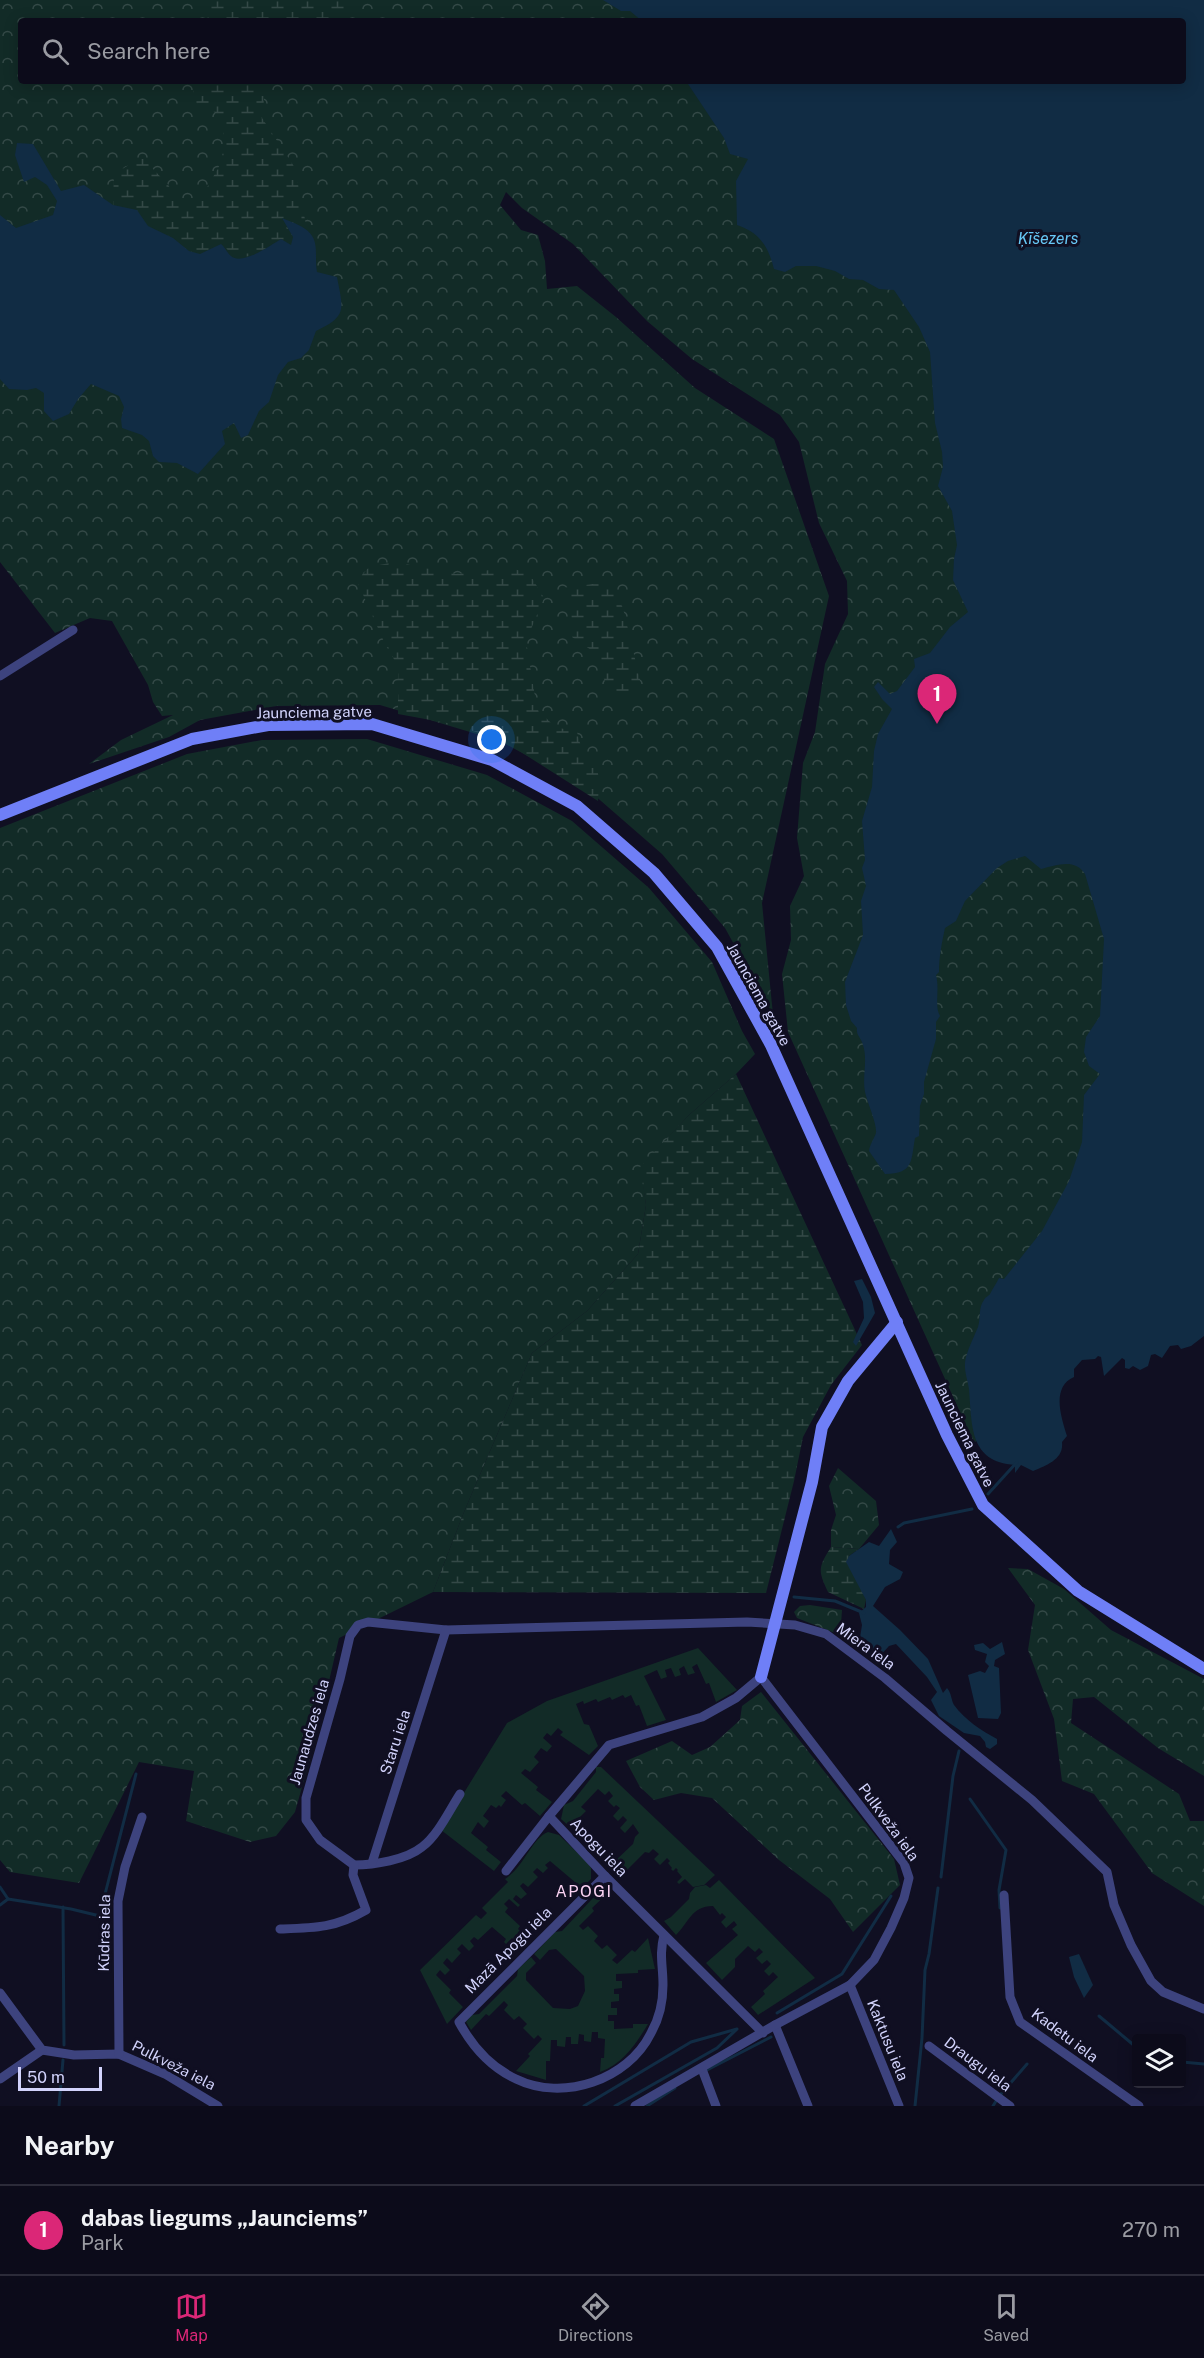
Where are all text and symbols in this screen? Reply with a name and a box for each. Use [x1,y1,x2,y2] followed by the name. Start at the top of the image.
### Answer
[18,18,1186,84] search box
[39,35,72,68] icon: search
[87,38,211,64] text: Search here
[1018,229,1078,248] water label: Ķīšezers
[918,674,956,724] pin: 1
[256,702,372,722] street label: Jaunciema gatve
[477,725,506,754] your location
[724,939,794,1049] street label: Jaunciema gatve
[932,1378,998,1490] street label: Jaunciema gatve
[833,1619,899,1673] street label: Miera iela
[286,1677,332,1787] street label: Jaunaudzes iela
[377,1707,413,1777] street label: Staru iela
[855,1780,923,1864] street label: Pulkveža iela
[567,1814,631,1880] street label: Apogu iela
[555,1882,613,1901] district label: APOGI
[95,1894,113,1972] street label: Kūdras iela
[461,1903,555,1997] street label: Mazā Apogu iela
[864,1997,912,2083] street label: Kaktusu iela
[1029,2005,1101,2065] street label: Kadetu iela
[941,2033,1015,2095] street label: Draugu iela
[1132,2034,1186,2088] map controls
[1132,2034,1186,2088] button: layers
[129,2037,219,2093] street label: Pulkveža iela
[18,2064,102,2092] scale bar
[27,2068,65,2087] text: 50 m
[24,2130,114,2161] text: Nearby
[81,2205,368,2231] text: dabas liegums „Jaunciems”
[39,2218,48,2242] text: 1
[1122,2218,1180,2242] text: 270 m
[81,2231,124,2255] text: Park
[175,2290,208,2345] tab: Map
[558,2290,633,2345] tab: Directions
[983,2290,1029,2345] tab: Saved

